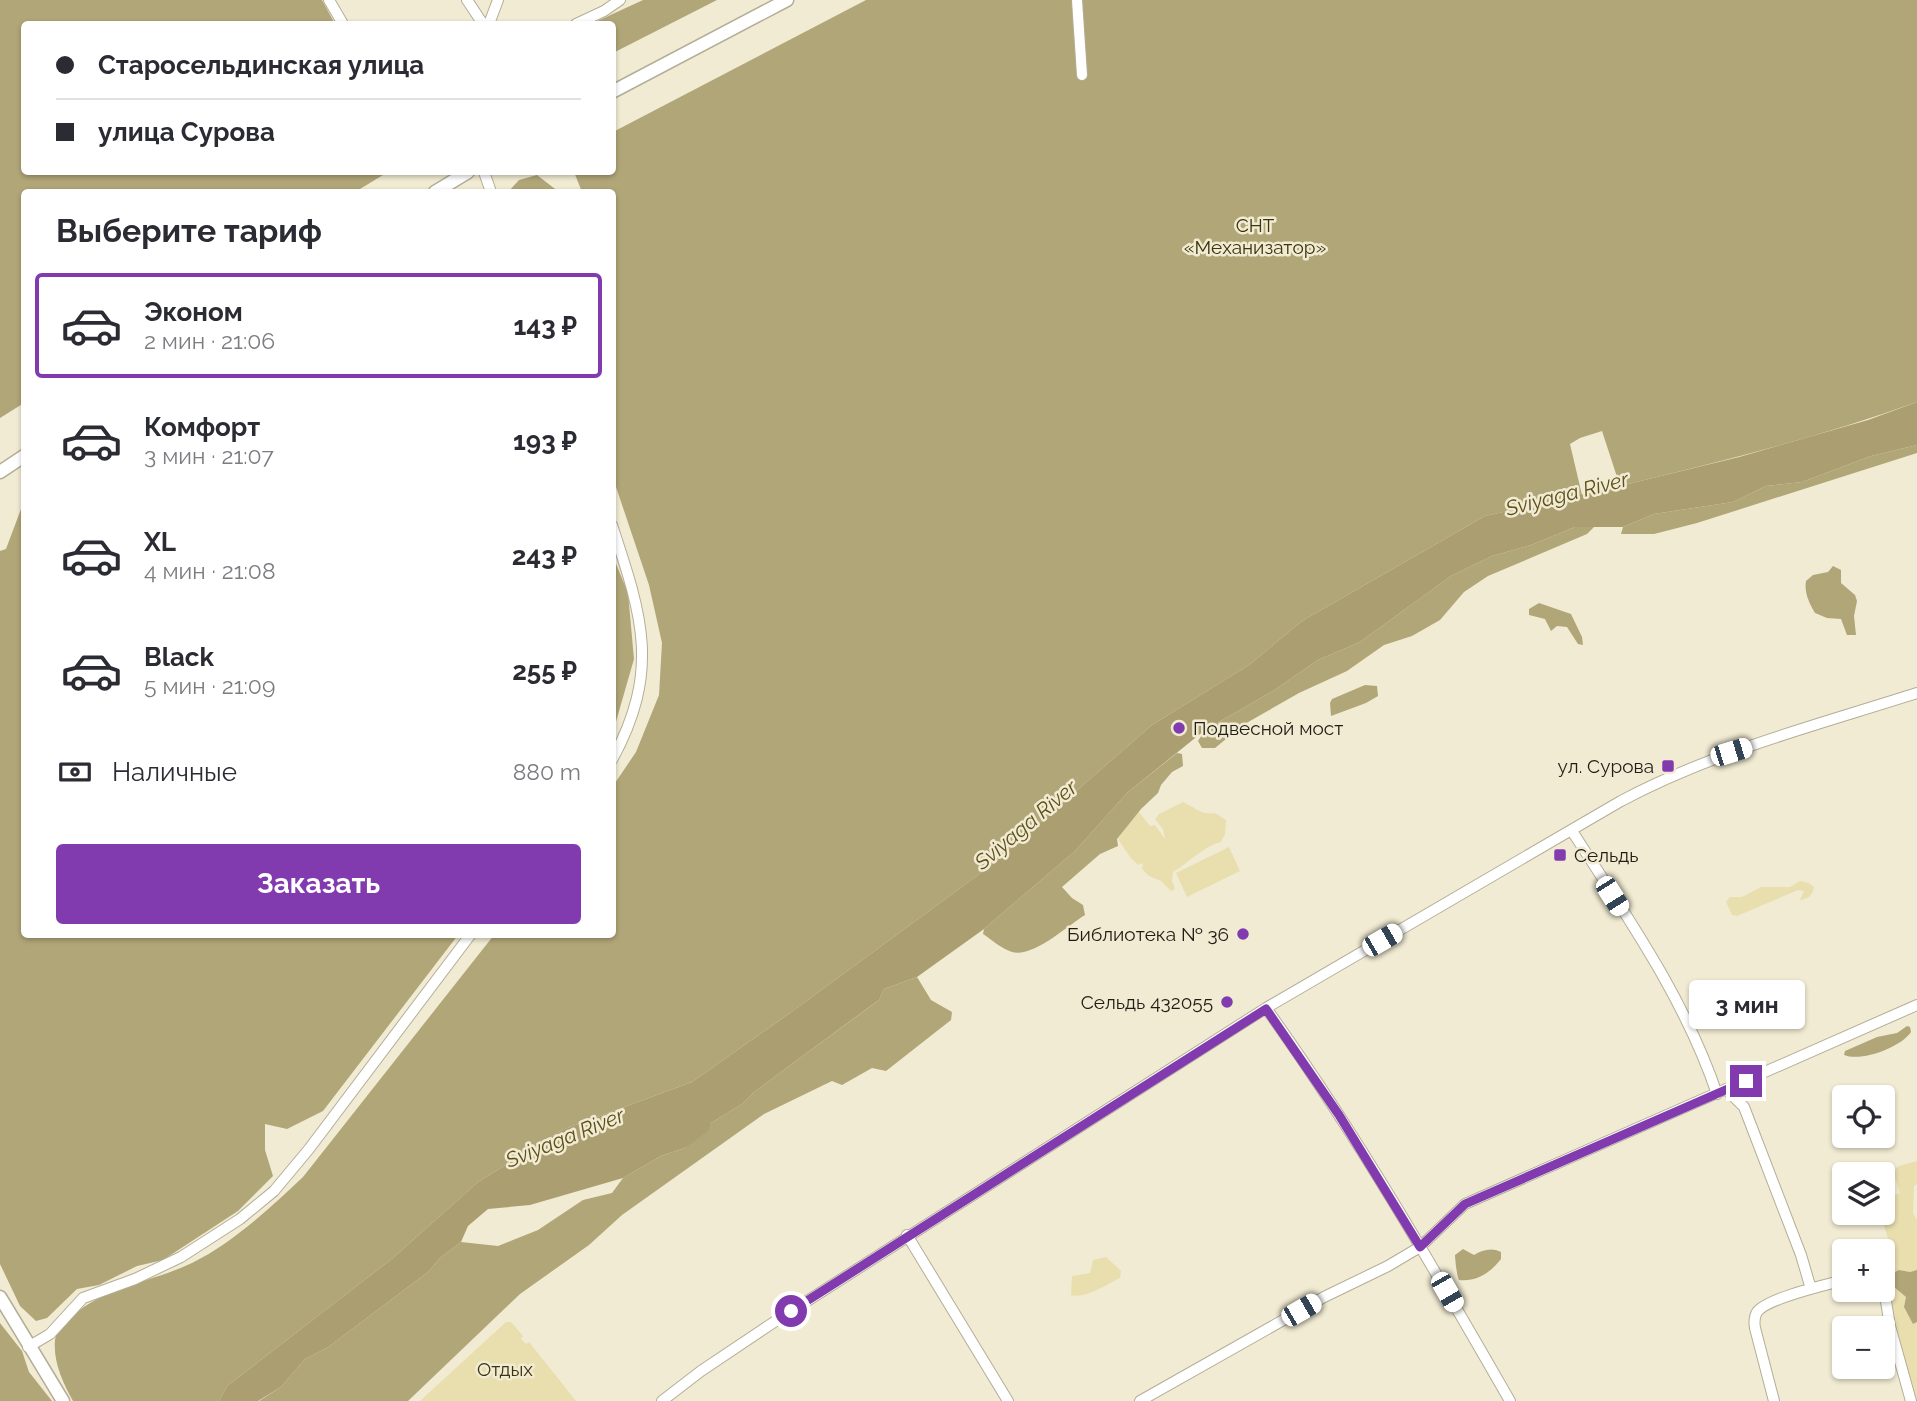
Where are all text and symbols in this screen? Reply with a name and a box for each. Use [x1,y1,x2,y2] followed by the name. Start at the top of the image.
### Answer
[98,50,424,80] text: Старосельдинская улица
[98,117,275,147] text: улица Сурова
[56,212,322,249] text: Выберите тариф
[1184,214,1326,258] park label: СНТ «Механизатор»
[60,294,123,357] icon: car
[144,297,243,327] text: Эконом
[513,311,577,341] text: 143 ₽
[144,327,275,354] text: 2 мин · 21:06
[60,409,123,472] icon: car
[144,412,260,442] text: Комфорт
[513,426,577,456] text: 193 ₽
[144,442,274,469] text: 3 мин · 21:07
[1502,466,1632,521] water label: Sviyaga River
[60,524,123,587] icon: car
[144,527,176,557] text: XL
[512,541,577,571] text: 243 ₽
[144,557,276,584] text: 4 мин · 21:08
[60,639,123,702] icon: car
[144,642,214,672] text: Black
[512,656,577,686] text: 255 ₽
[144,672,275,699] text: 5 мин · 21:09
[1193,717,1343,739] place label: Подвесной мост
[1171,720,1187,736] marker: Подвесной мост
[1708,736,1755,768] car
[56,753,94,791] icon: cash
[1558,755,1654,777] place label: ул. Сурова
[112,757,237,787] text: Наличные
[513,758,581,785] text: 880 m
[1660,758,1676,774] marker: ул. Сурова
[969,774,1083,875] water label: Sviyaga River
[56,844,581,924] button: Заказать
[1574,844,1639,866] place label: Сельдь
[1552,847,1568,863] marker: Сельдь
[1592,873,1633,919] car
[1359,920,1406,960] car
[1067,923,1229,945] place label: Библиотека № 36
[1235,926,1251,942] marker: Библиотека № 36
[1688,979,1804,1028] callout: 3 мин
[1081,991,1213,1013] place label: Сельдь 432055
[1715,991,1779,1018] text: 3 мин
[1219,994,1235,1010] marker: Сельдь 432055
[1730,1065,1762,1097] route end
[1832,1085,1895,1379] map controls
[1832,1085,1895,1148] button: locate
[501,1102,629,1173] water label: Sviyaga River
[1832,1162,1895,1225] button: layers
[1832,1239,1895,1302] button: +
[1428,1269,1467,1315] car
[1278,1290,1325,1330] car
[775,1295,807,1327] route start
[1832,1316,1895,1379] button: −
[477,1358,533,1380] park label: Отдых

